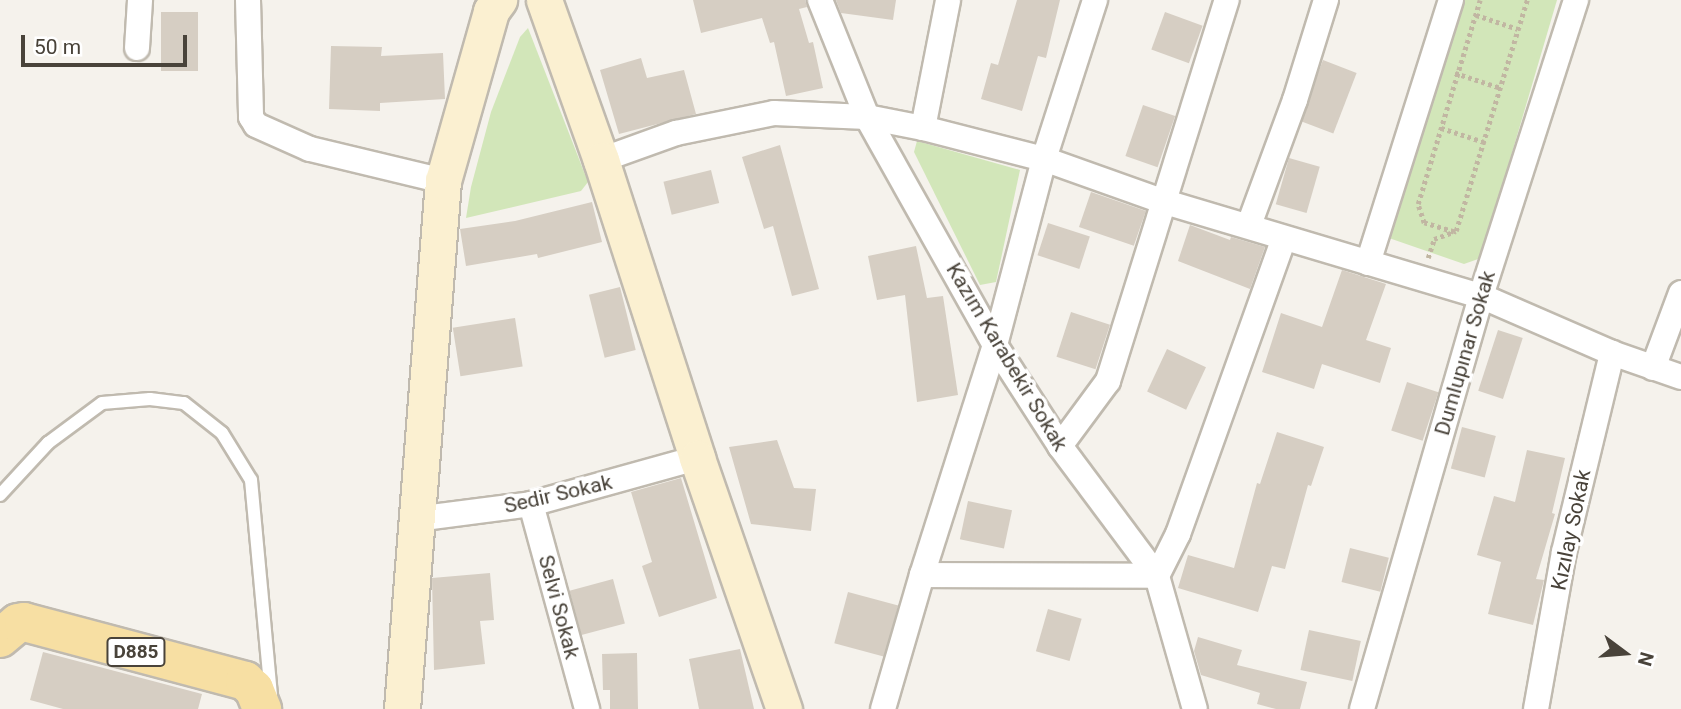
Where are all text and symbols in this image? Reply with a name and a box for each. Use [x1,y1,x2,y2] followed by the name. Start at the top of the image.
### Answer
[24,21,191,65] scale bar
[34,35,81,59] text: 50 m
[941,258,1073,456] street label: Kazım Karabekir Sokak
[1429,268,1501,438] street label: Dumlupınar Sokak
[1546,467,1596,593] street label: Kızılay Sokak
[502,469,614,519] street label: Sedir Sokak
[533,552,585,662] street label: Selvi Sokak
[1590,618,1660,688] north arrow
[106,636,166,667] road number: D885
[1633,649,1659,669] text: N

